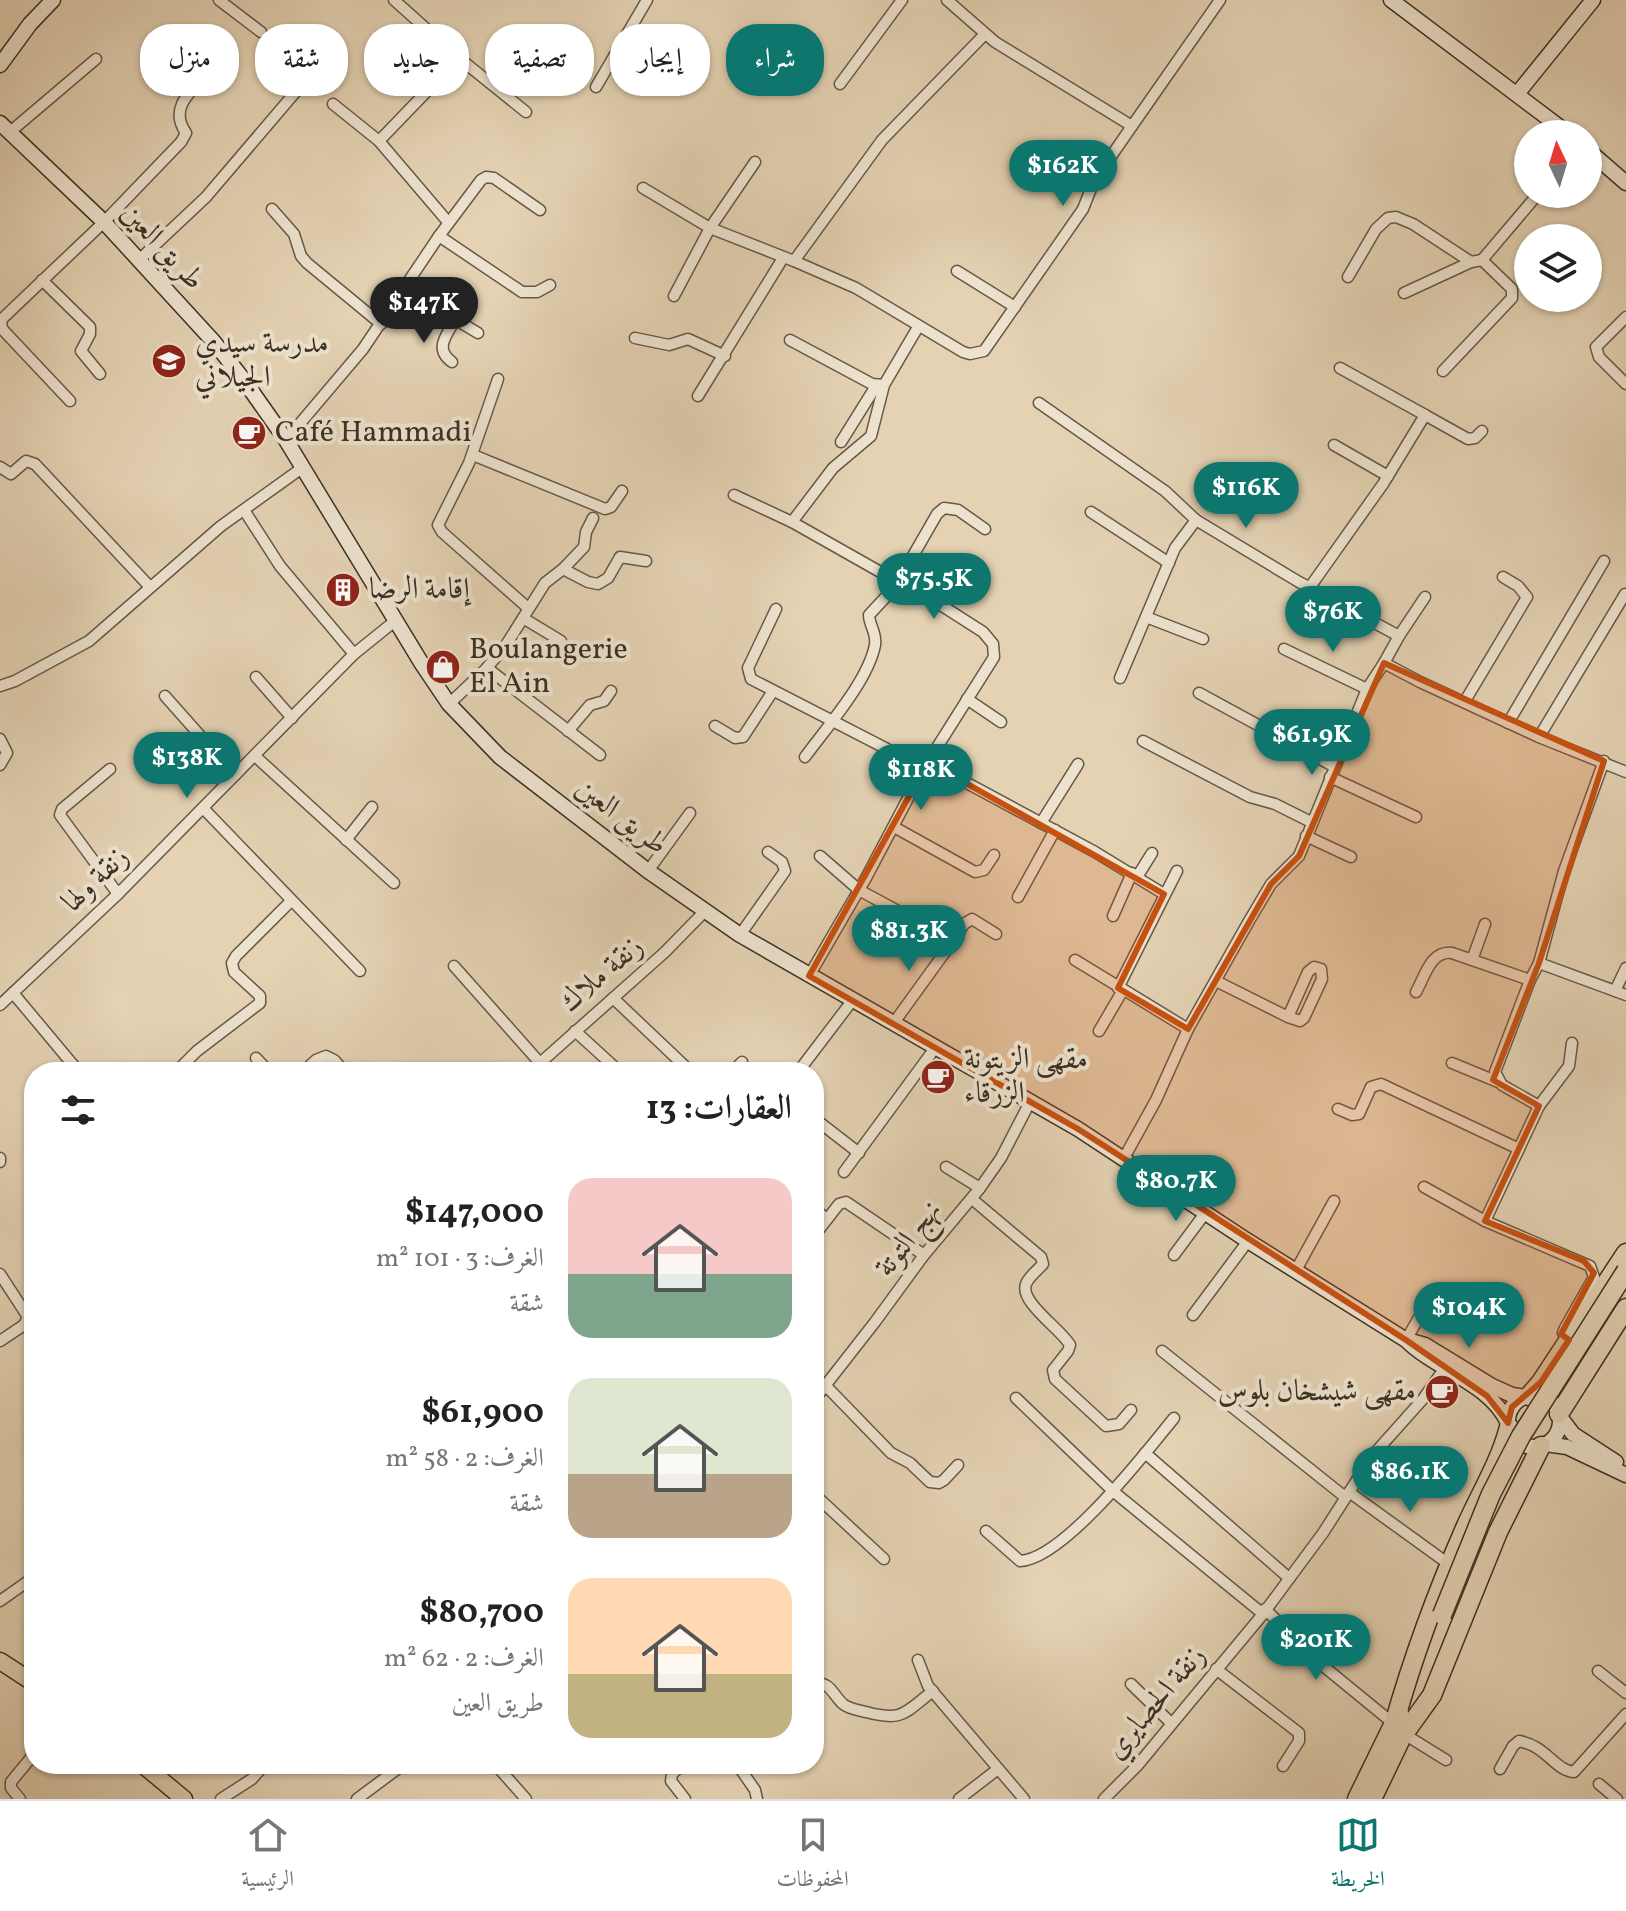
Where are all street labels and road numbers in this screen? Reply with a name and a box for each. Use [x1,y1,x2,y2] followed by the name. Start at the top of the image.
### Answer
[110,194,214,300] street label: طريق العين
[566,768,676,866] street label: طريق العين
[53,837,139,923] street label: زنقة ولها
[551,927,653,1023] street label: زنقة ملاك
[865,1192,956,1289] street label: نهج التوتة
[1096,1637,1217,1770] street label: زنقة الحصايري

